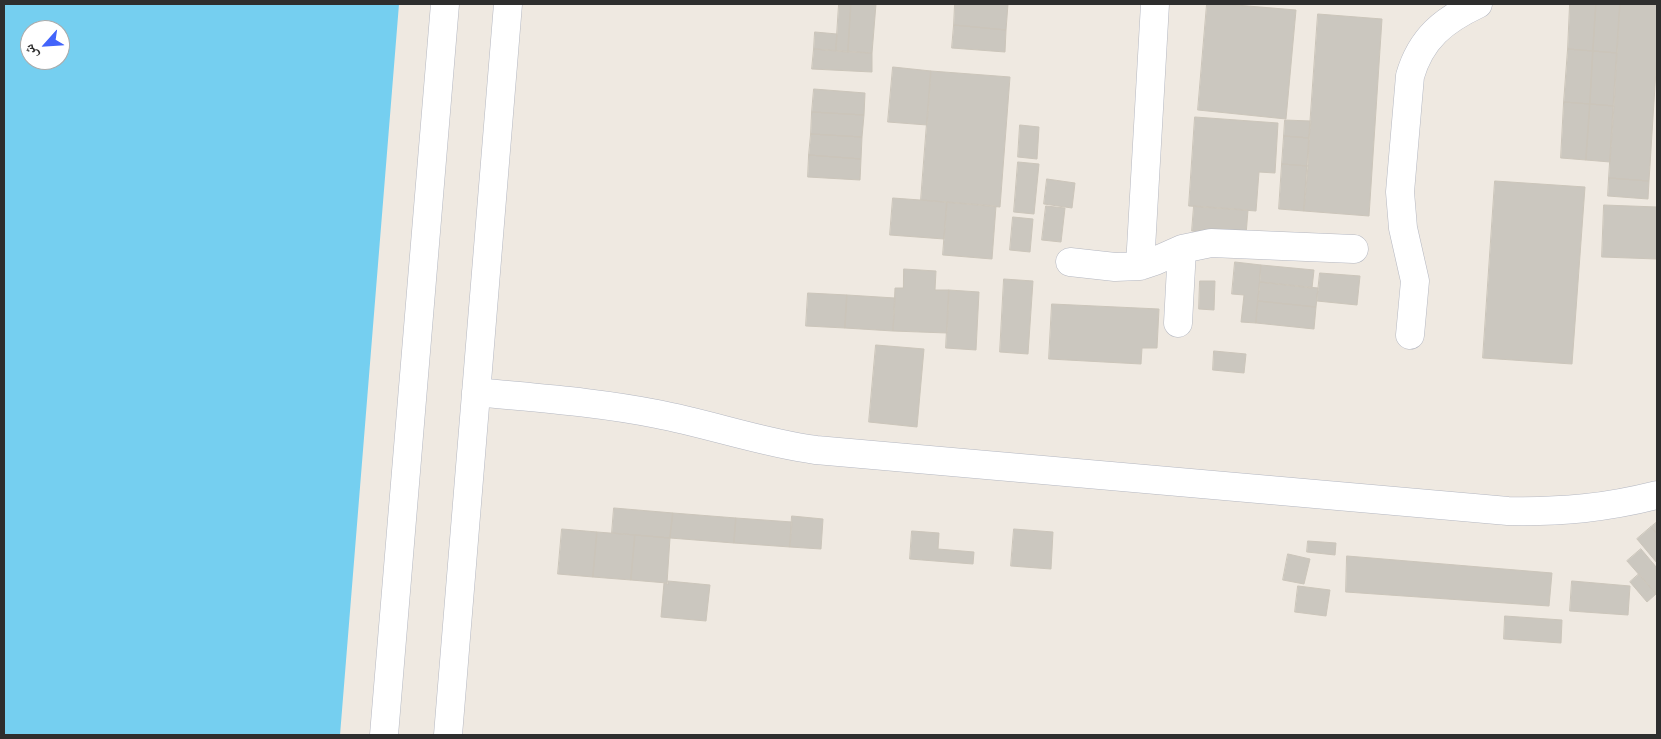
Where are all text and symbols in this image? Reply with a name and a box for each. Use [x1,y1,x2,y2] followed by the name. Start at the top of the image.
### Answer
[20,20,70,70] north arrow
[21,41,43,62] text: ش

